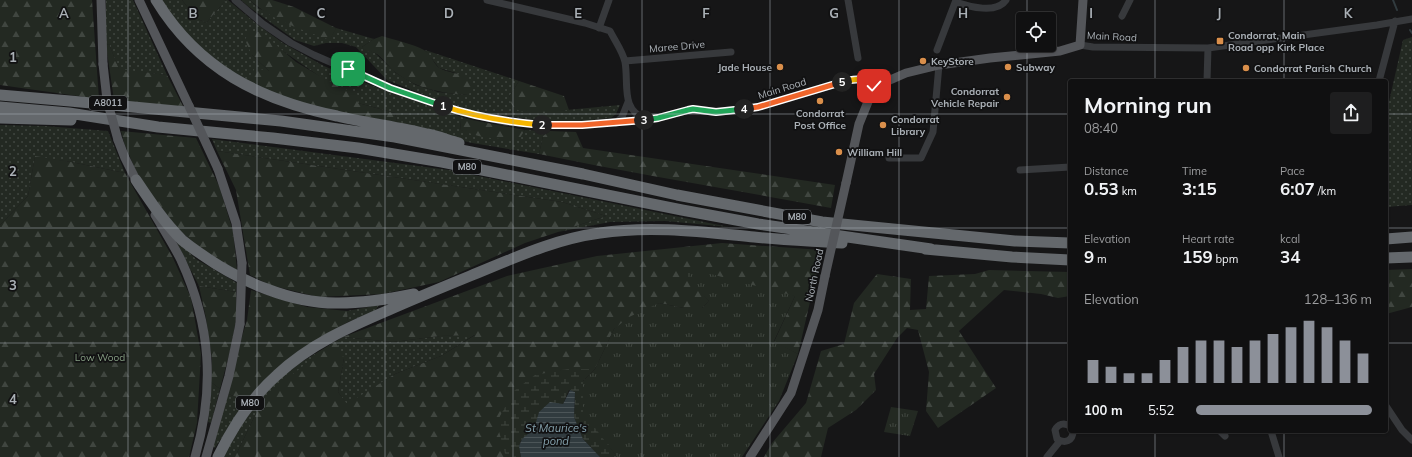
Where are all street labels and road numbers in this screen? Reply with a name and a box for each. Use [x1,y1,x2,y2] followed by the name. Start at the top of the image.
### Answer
[1087,29,1137,44] street label: Main Road
[649,38,705,55] street label: Maree Drive
[756,75,808,102] street label: Main Road
[89,96,127,110] road number: A8011
[453,160,481,174] road number: M80
[783,210,811,224] road number: M80
[803,248,826,303] street label: North Road
[236,396,264,410] road number: M80

